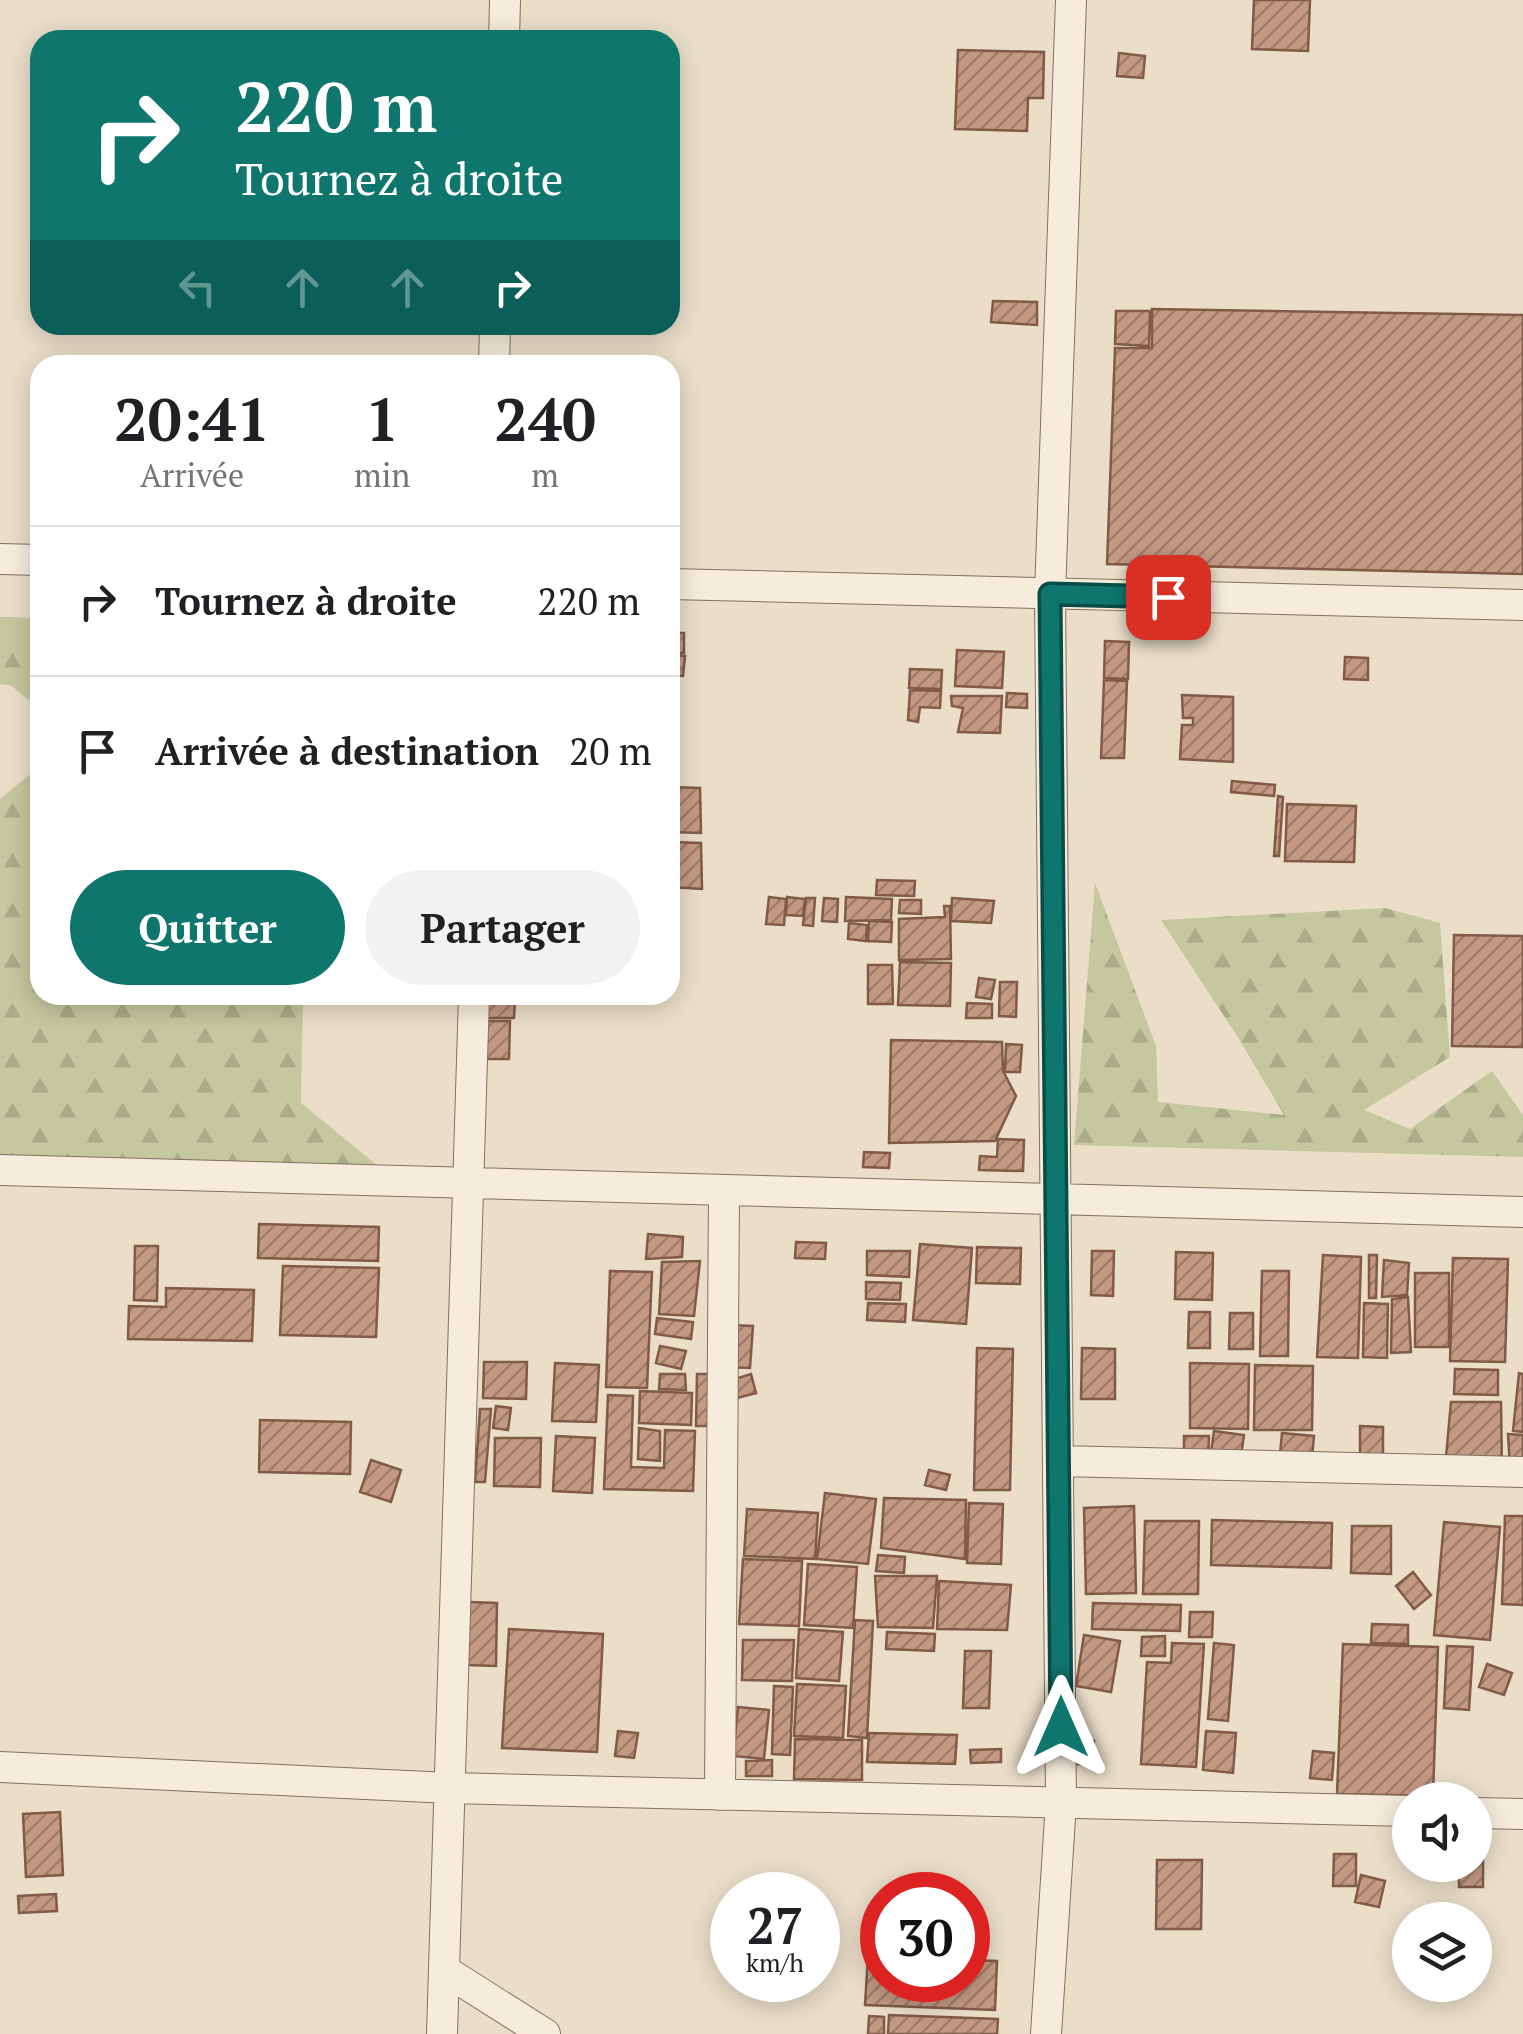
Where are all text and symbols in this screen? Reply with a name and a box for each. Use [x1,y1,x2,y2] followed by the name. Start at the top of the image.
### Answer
[235,59,437,152] text: 220 m
[70,70,200,200] icon: right
[235,148,563,208] text: Tournez à droite
[170,260,225,315] icon: left
[275,260,330,315] icon: ahead
[380,260,435,315] icon: ahead
[485,260,540,315] icon: right
[114,379,270,458] text: 20:41
[365,379,399,458] text: 1
[494,379,596,458] text: 240
[140,454,244,496] text: Arrivée
[354,454,410,496] text: min
[531,454,559,496] text: m
[1126,555,1211,640] pin
[1141,570,1196,625] icon: arrive
[70,574,125,629] icon: right
[155,576,457,626] text: Tournez à droite
[537,576,640,626] text: 220 m
[70,724,125,779] icon: arrive
[155,726,539,776] text: Arrivée à destination
[569,726,652,776] text: 20 m
[70,870,345,985] button: Quitter
[365,870,640,985] button: Partager
[1009,1675,1113,1779] position arrow
[1392,1782,1492,2002] map controls
[1392,1782,1492,1882] button: sound
[860,1872,990,2002] speed limit sign: 30
[747,1892,803,1958] text: 27
[1392,1902,1492,2002] button: layers
[746,1946,804,1979] text: km/h

